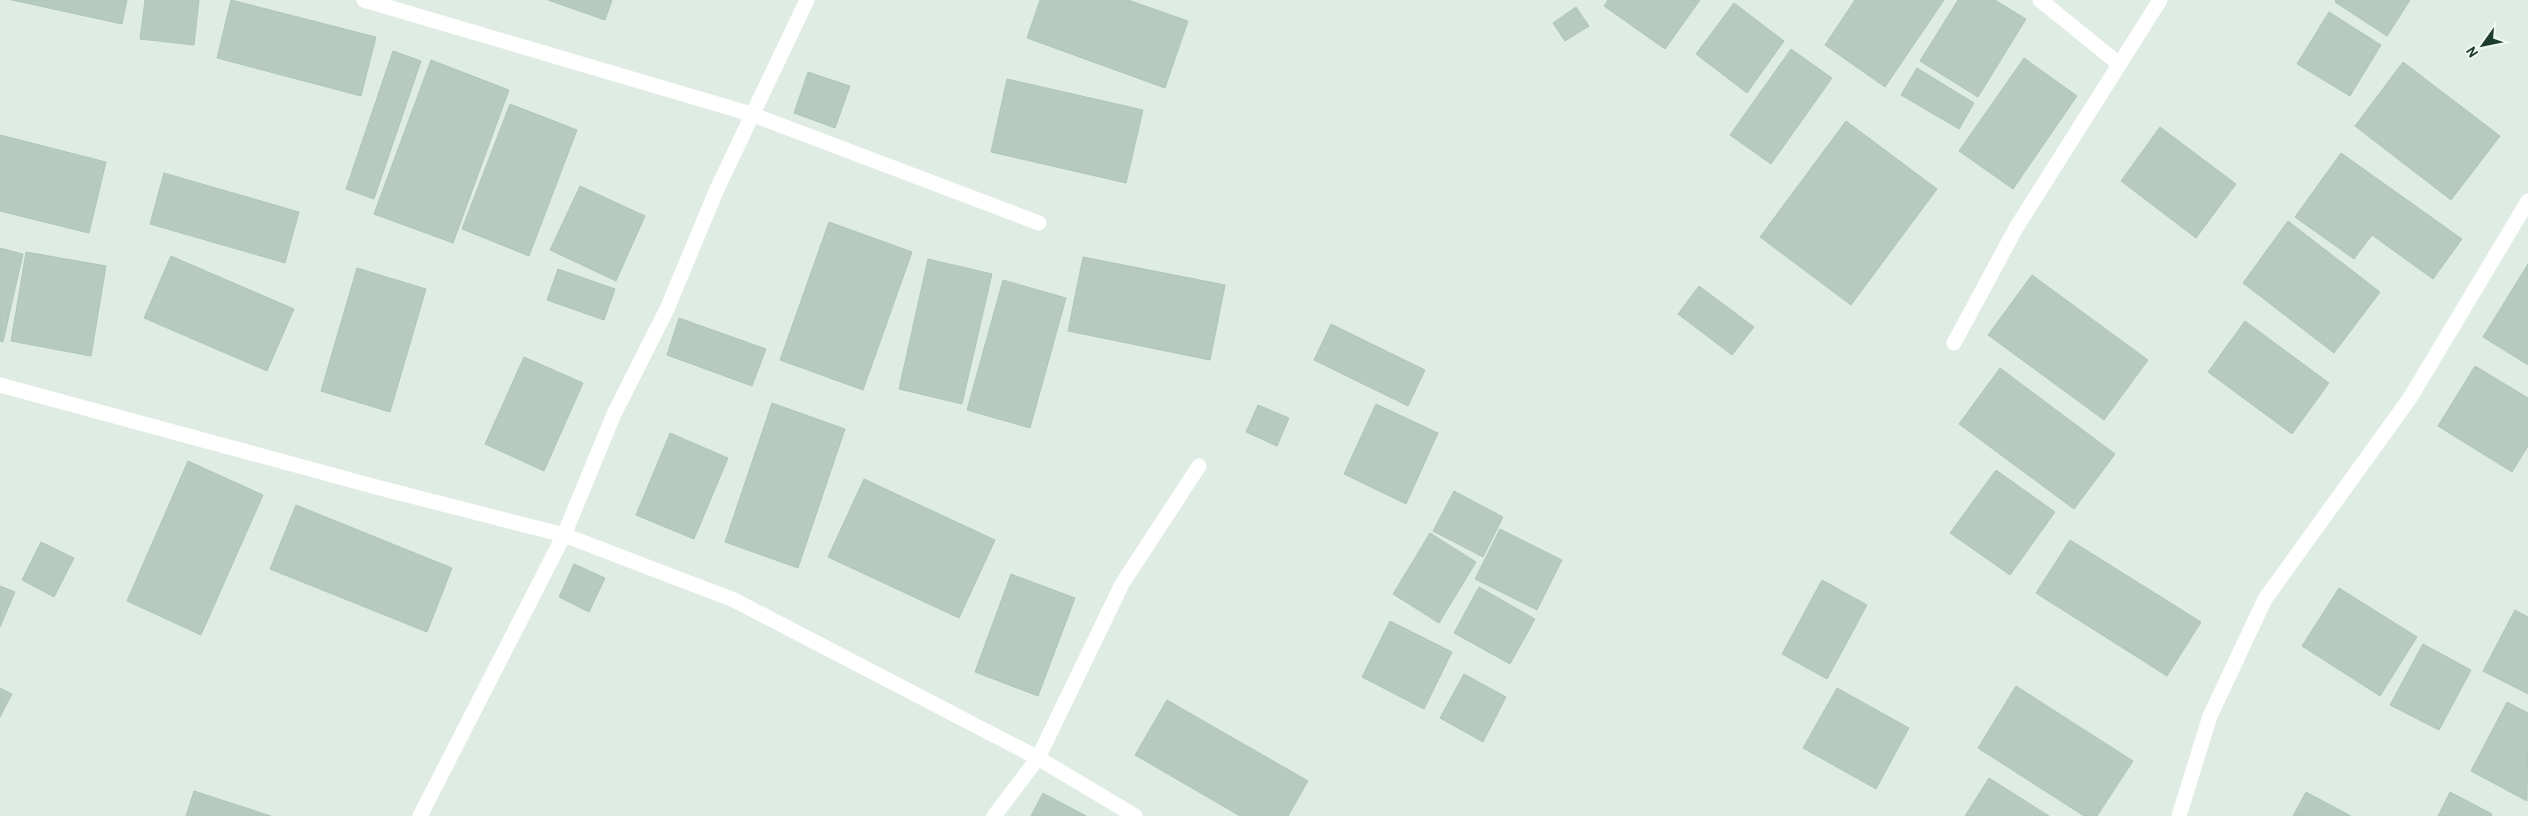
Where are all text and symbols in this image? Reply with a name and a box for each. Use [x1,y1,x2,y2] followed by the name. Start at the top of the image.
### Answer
[2458,20,2508,70] north arrow
[2462,44,2481,61] text: N

